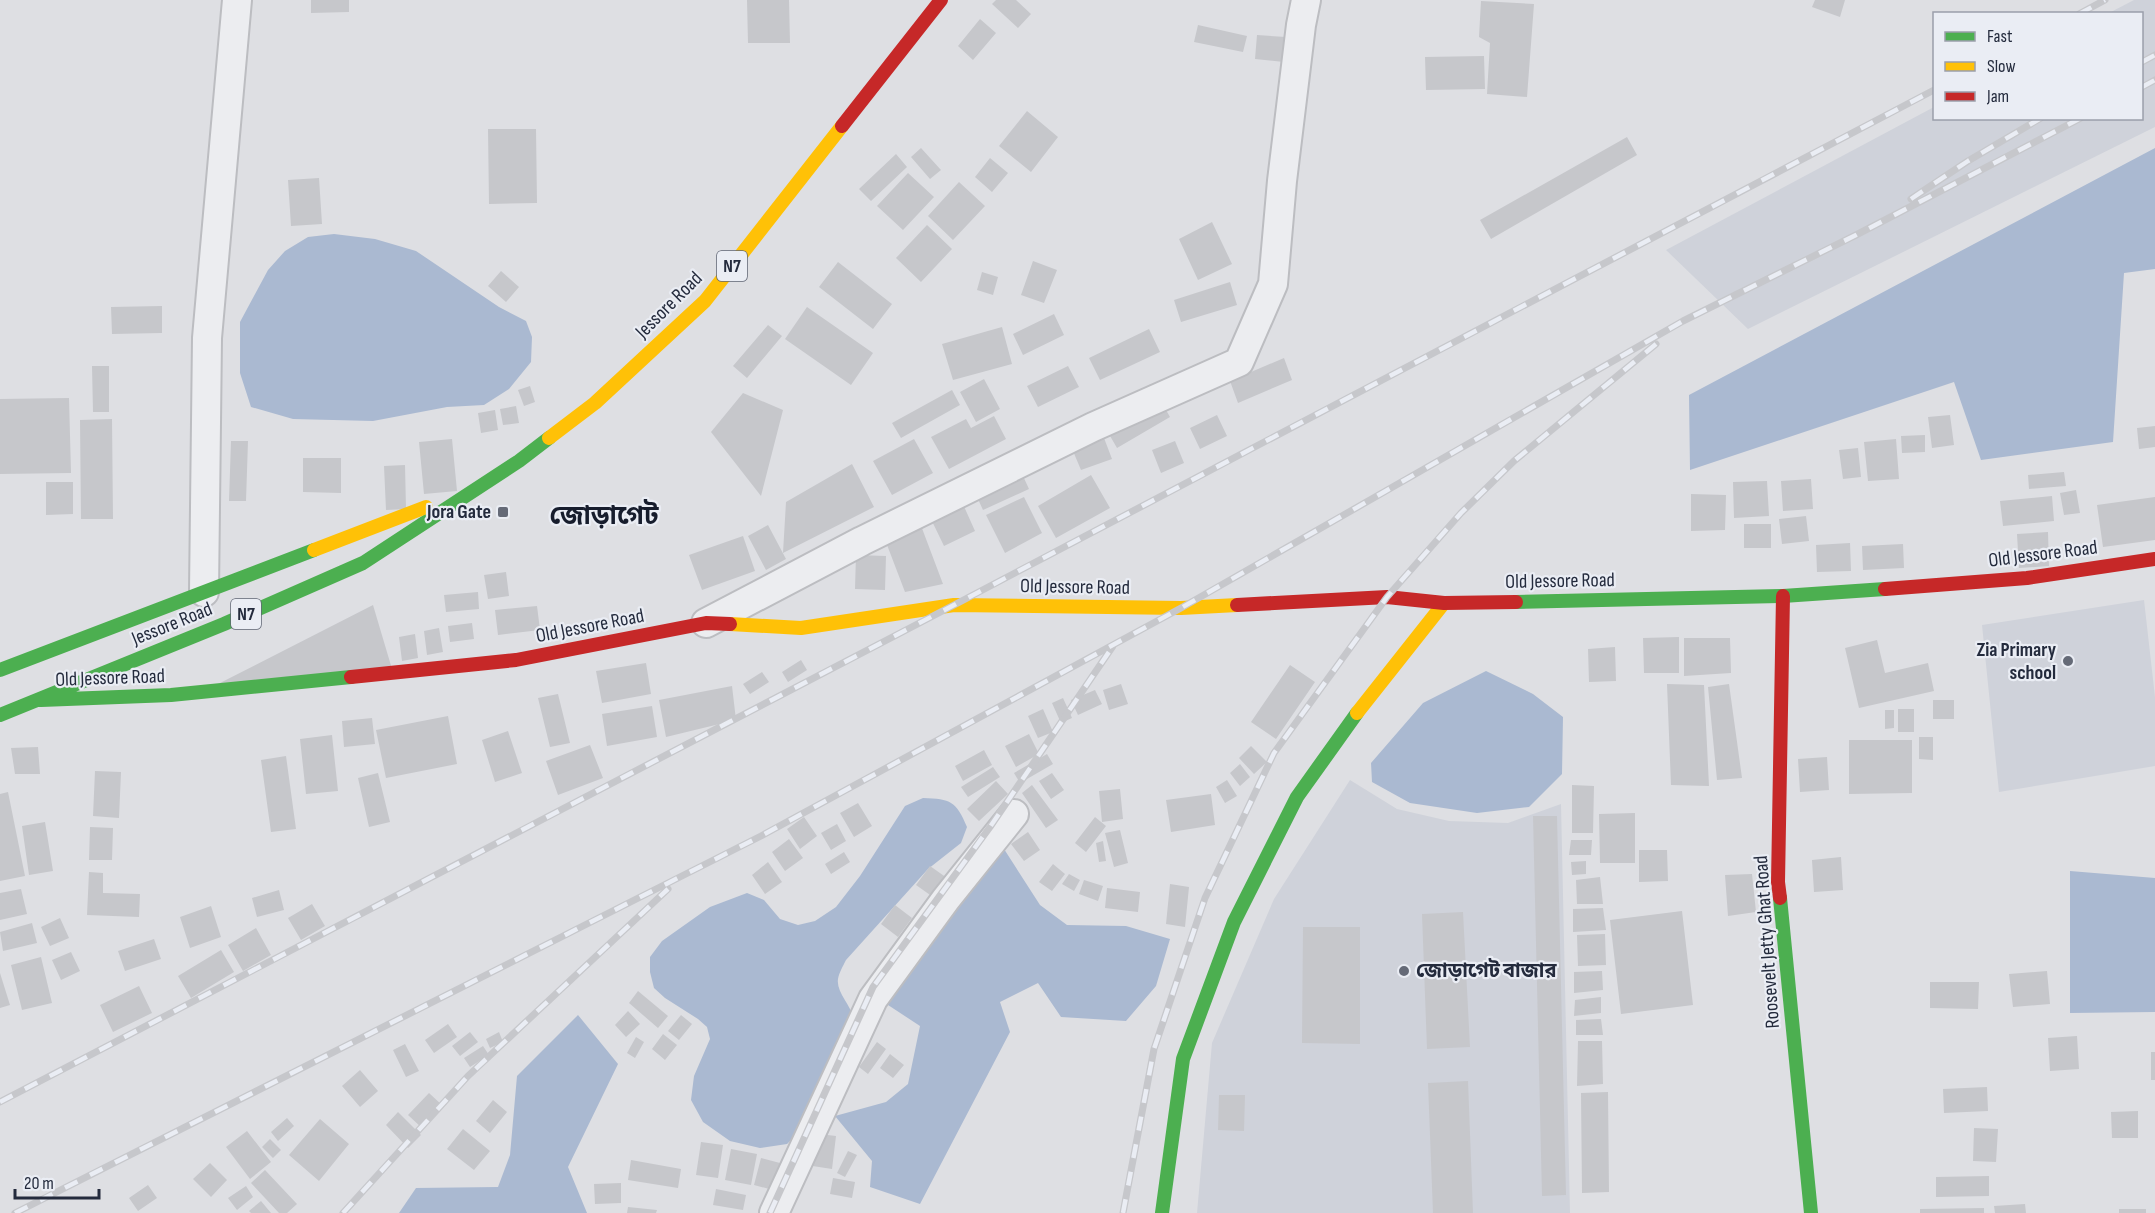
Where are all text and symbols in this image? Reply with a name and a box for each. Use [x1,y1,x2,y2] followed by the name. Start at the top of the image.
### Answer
[1933,12,2143,120] legend
[1987,26,2013,47] text: Fast
[1987,56,2016,77] text: Slow
[1986,86,2009,107] text: Jam
[717,251,747,281] road number: N7
[630,267,707,344] street label: Jessore Road
[550,499,659,532] district label: জোড়াগেট
[426,500,491,524] place label: Jora Gate
[496,505,510,519] marker: Jora Gate
[1987,535,2099,573] street label: Old Jessore Road
[1505,568,1615,594] street label: Old Jessore Road
[1020,574,1130,600] street label: Old Jessore Road
[127,597,216,651] street label: Jessore Road
[231,599,261,629] road number: N7
[534,604,646,648] street label: Old Jessore Road
[1976,638,2057,685] place label: Zia Primary school
[2061,654,2075,668] marker: Zia Primary school
[55,664,165,692] street label: Old Jessore Road
[1749,855,1785,1029] street label: Roosevelt Jetty Ghat Road
[1416,958,1557,983] place label: জোড়াগেট বাজার
[1397,964,1411,978] marker: জোড়াগেট বাজার
[15,1162,99,1200] scale bar
[24,1173,54,1194] text: 20 m

